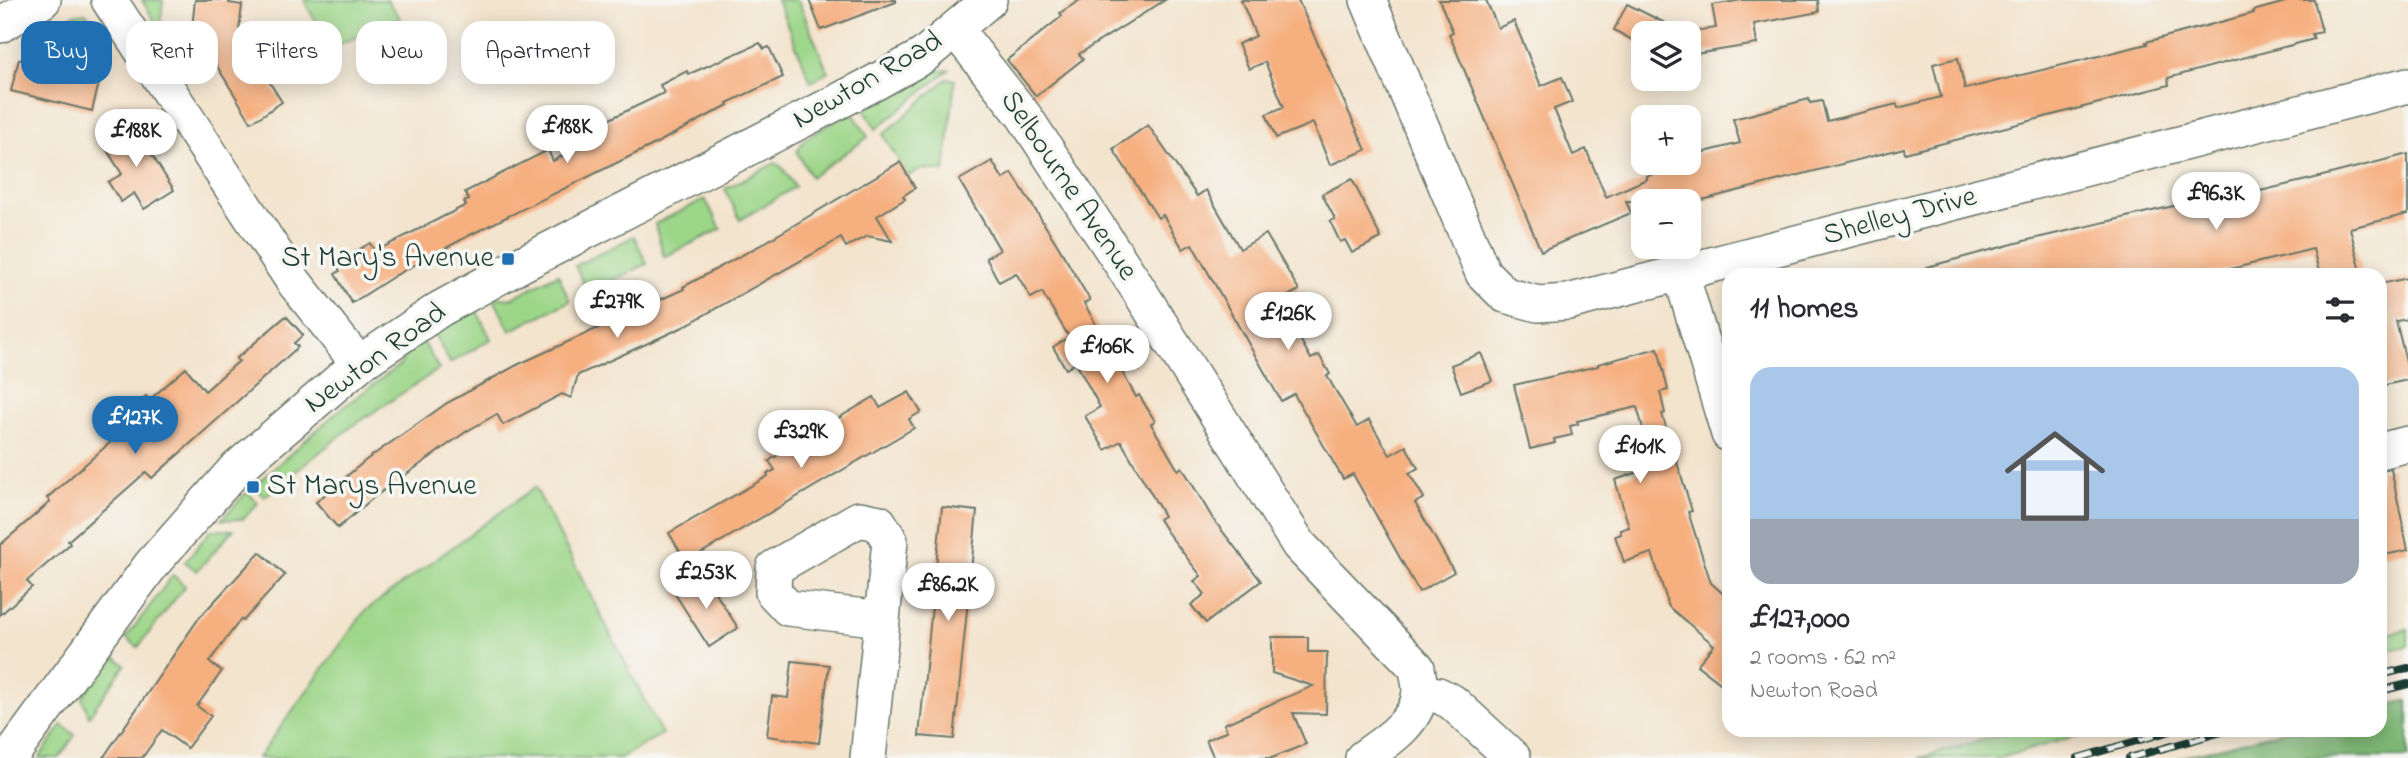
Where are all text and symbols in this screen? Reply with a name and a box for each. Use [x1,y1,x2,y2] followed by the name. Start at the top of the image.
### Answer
[785,20,951,142] street label: Newton Road
[21,21,112,84] chip: Buy
[126,21,218,84] chip: Rent
[232,21,342,84] chip: Filters
[356,21,447,84] chip: New
[461,21,615,84] chip: Apartment
[1631,21,1701,259] map controls
[1631,21,1701,91] button: layers
[988,82,1148,290] street label: Selbourne Avenue
[1631,105,1701,175] button: +
[518,106,616,165] pin: £188K
[87,110,185,169] pin: £188K
[542,111,592,144] text: £188K
[111,115,161,148] text: £188K
[2159,173,2273,232] pin: £96.3K
[1818,175,1982,259] street label: Shelley Drive
[2188,178,2244,211] text: £96.3K
[1631,189,1701,259] button: −
[281,237,495,281] place label: St Mary's Avenue
[500,251,516,267] marker: St Mary's Avenue
[568,280,666,340] pin: £279K
[590,286,644,319] text: £279K
[1750,288,1858,332] text: 11 homes
[2321,291,2359,329] icon: filters
[296,292,456,426] street label: Newton Road
[1239,292,1337,352] pin: £126K
[1261,298,1315,331] text: £126K
[1058,326,1156,385] pin: £106K
[1080,331,1134,364] text: £106K
[86,396,184,456] pin: £127K
[108,402,162,435] text: £127K
[752,410,850,470] pin: £329K
[1992,413,2118,539] icon: home
[774,416,828,449] text: £329K
[1591,426,1689,485] pin: £101K
[1615,431,1665,464] text: £101K
[267,465,477,509] place label: St Marys Avenue
[245,479,261,495] marker: St Marys Avenue
[657,552,755,611] pin: £253K
[676,557,736,590] text: £253K
[891,564,1005,623] pin: £86.2K
[918,569,978,602] text: £86.2K
[1750,598,1850,642] text: £127,000
[1750,642,1896,675] text: 2 rooms · 62 m²
[1750,675,1878,708] text: Newton Road

